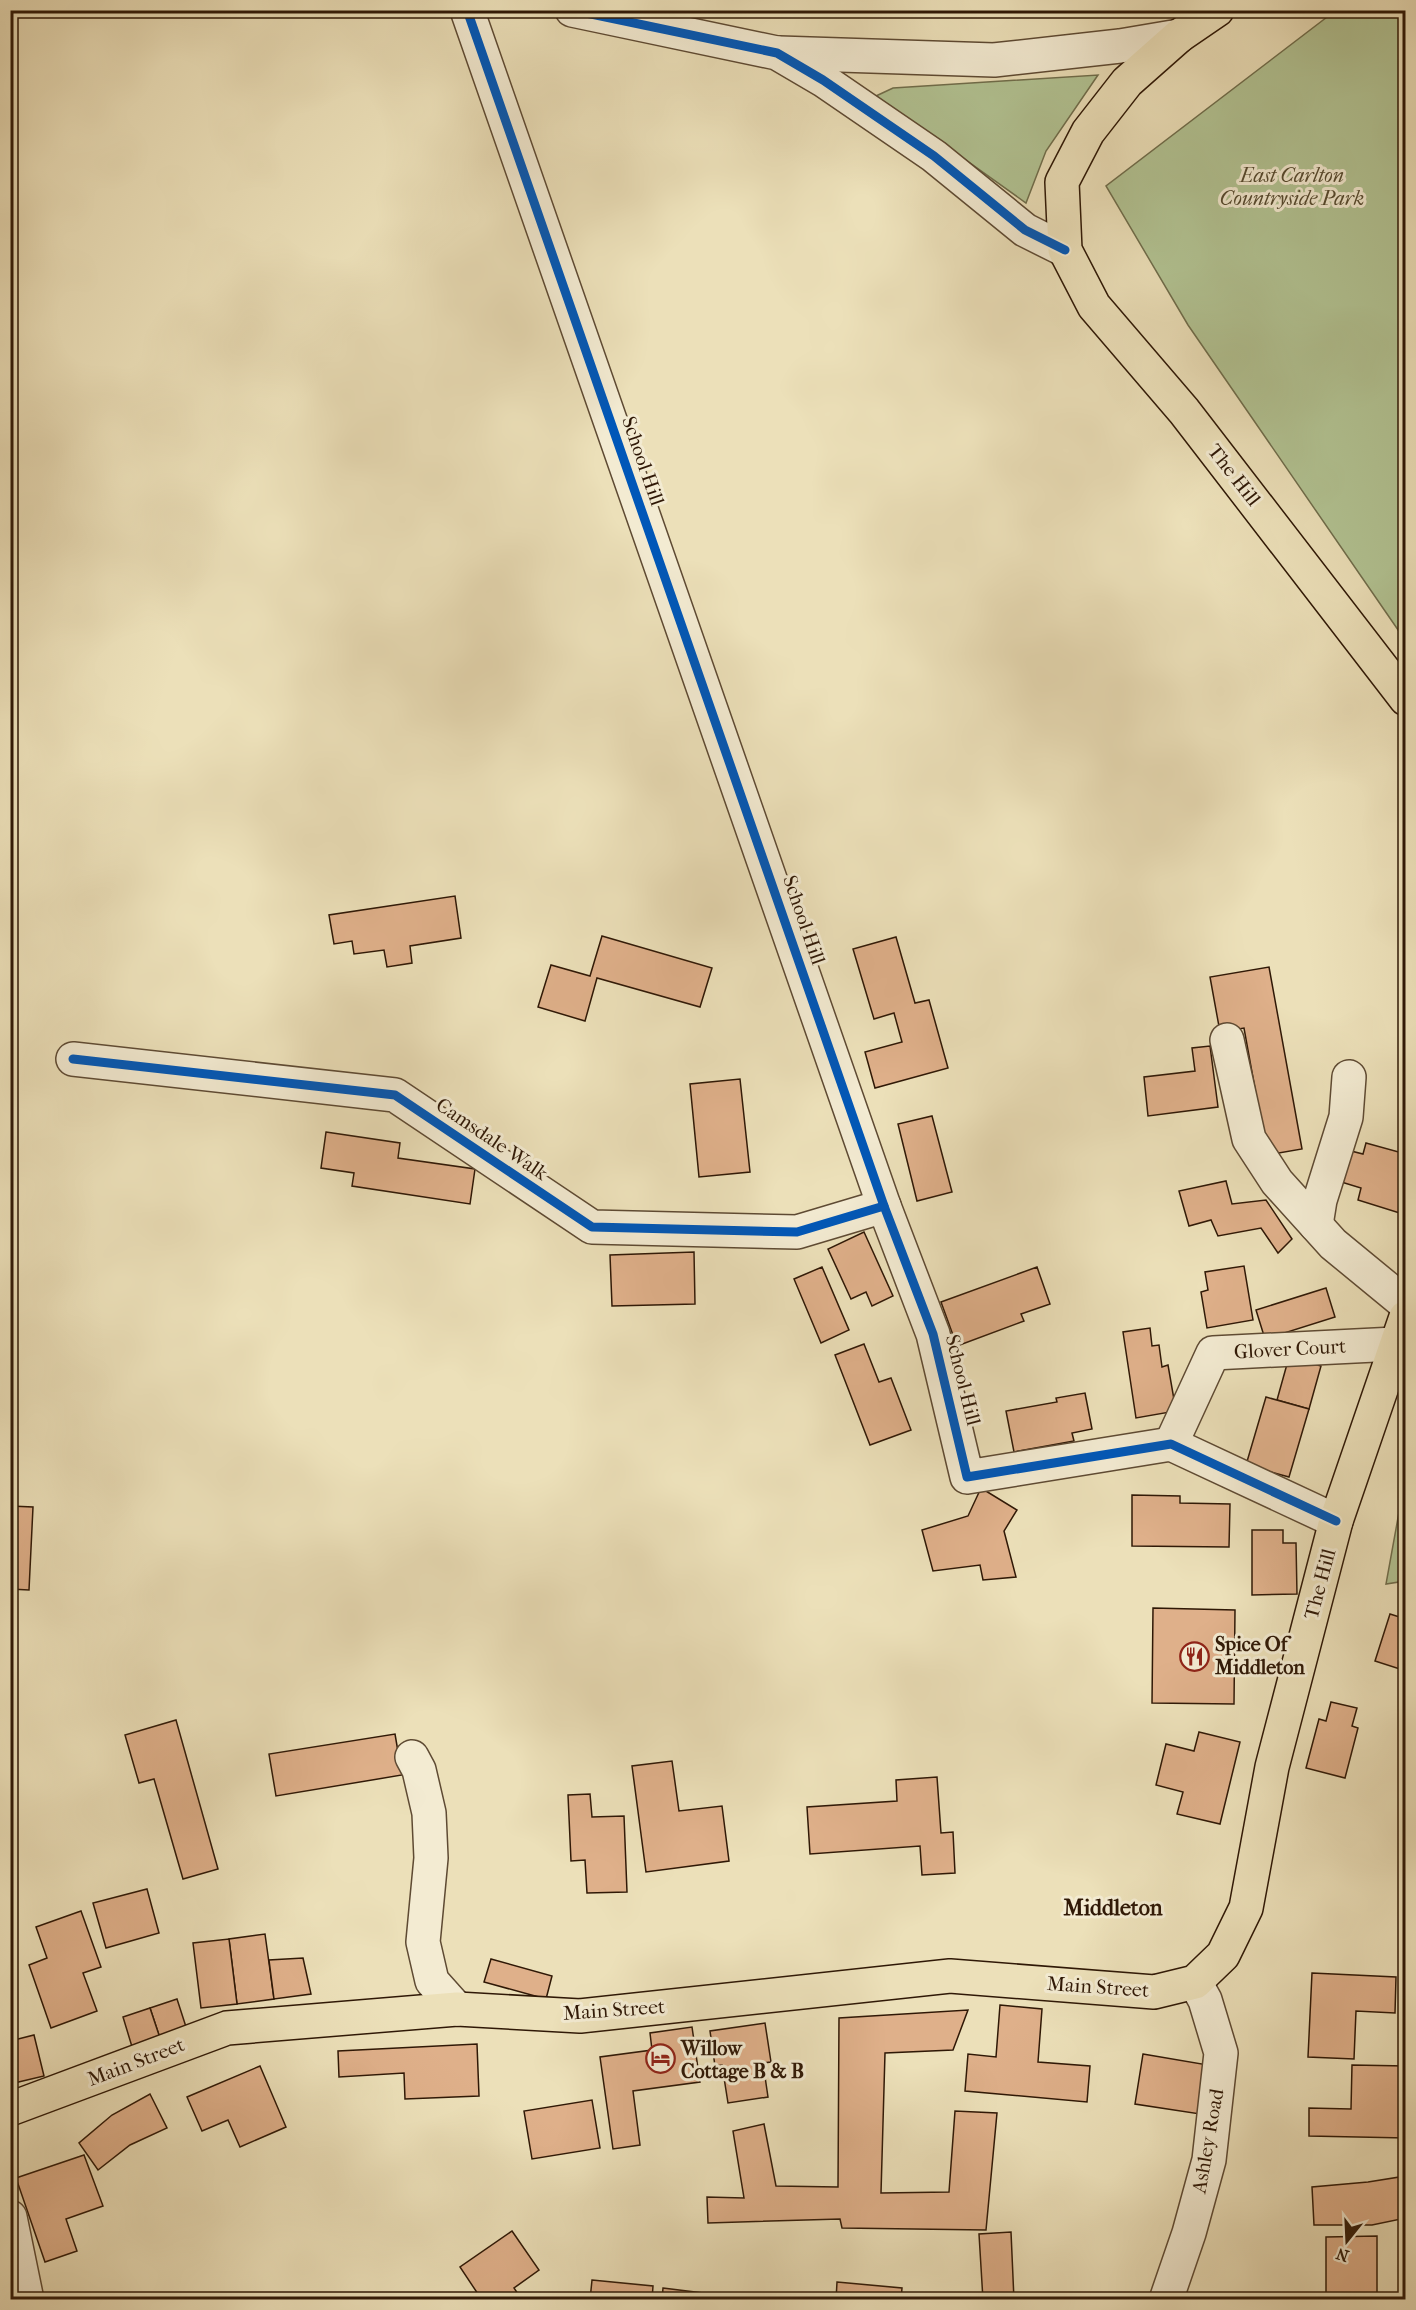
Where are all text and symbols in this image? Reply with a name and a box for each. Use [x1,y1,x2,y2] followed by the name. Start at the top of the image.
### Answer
[1220,164,1364,210] park label: East Carlton Countryside Park
[617,413,669,509] street label: School Hill
[1203,440,1266,511] street label: The Hill
[778,872,830,968] street label: School Hill
[432,1093,553,1185] street label: Camsdale Walk
[941,1332,986,1428] street label: School Hill
[1233,1335,1347,1363] street label: Glover Court
[1300,1546,1341,1622] street label: The Hill
[1214,1633,1305,1679] place label: Spice Of Middleton
[1178,1640,1210,1672] restaurant icon: Spice Of Middleton
[1063,1895,1163,1921] district label: Middleton
[1046,1972,1150,2002] street label: Main Street
[562,1995,666,2025] street label: Main Street
[84,2033,188,2091] street label: Main Street
[680,2037,804,2083] place label: Willow Cottage B & B
[644,2043,676,2075] hotel icon: Willow Cottage B & B
[1187,2086,1229,2196] street label: Ashley Road
[1317,2211,1377,2271] north arrow
[1333,2244,1351,2266] text: N

